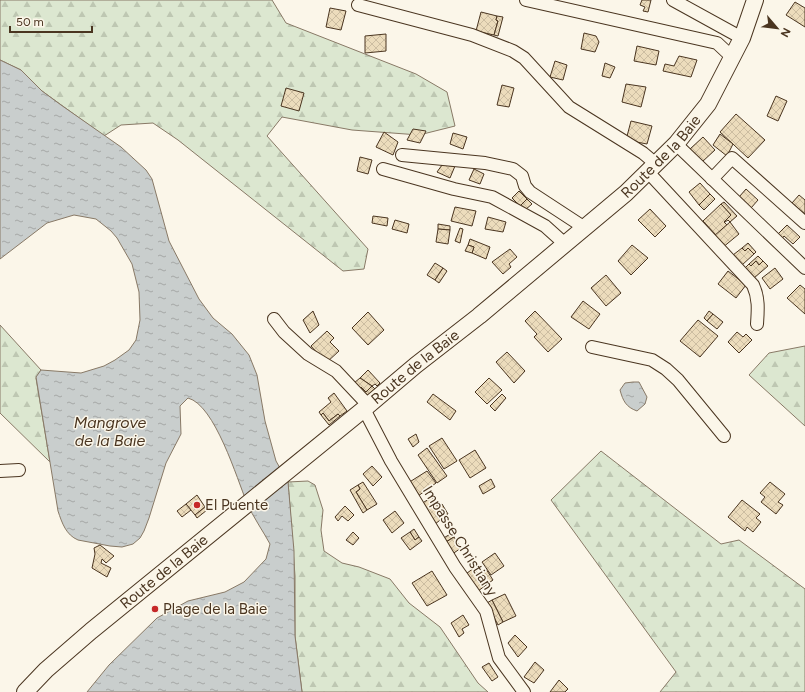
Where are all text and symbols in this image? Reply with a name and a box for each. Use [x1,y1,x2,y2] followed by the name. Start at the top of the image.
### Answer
[10,8,92,34] scale bar
[757,8,797,48] north arrow
[16,15,44,29] text: 50 m
[778,26,793,39] text: N
[617,111,705,202] street label: Route de la Baie
[367,326,463,408] street label: Route de la Baie
[74,413,147,450] water label: Mangrove de la Baie
[419,482,501,600] street label: Impasse Christiany
[205,496,268,514] place label: El Puente
[192,500,202,510] marker: El Puente
[116,531,212,613] street label: Route de la Baie
[163,600,267,618] place label: Plage de la Baie
[150,604,160,614] marker: Plage de la Baie

